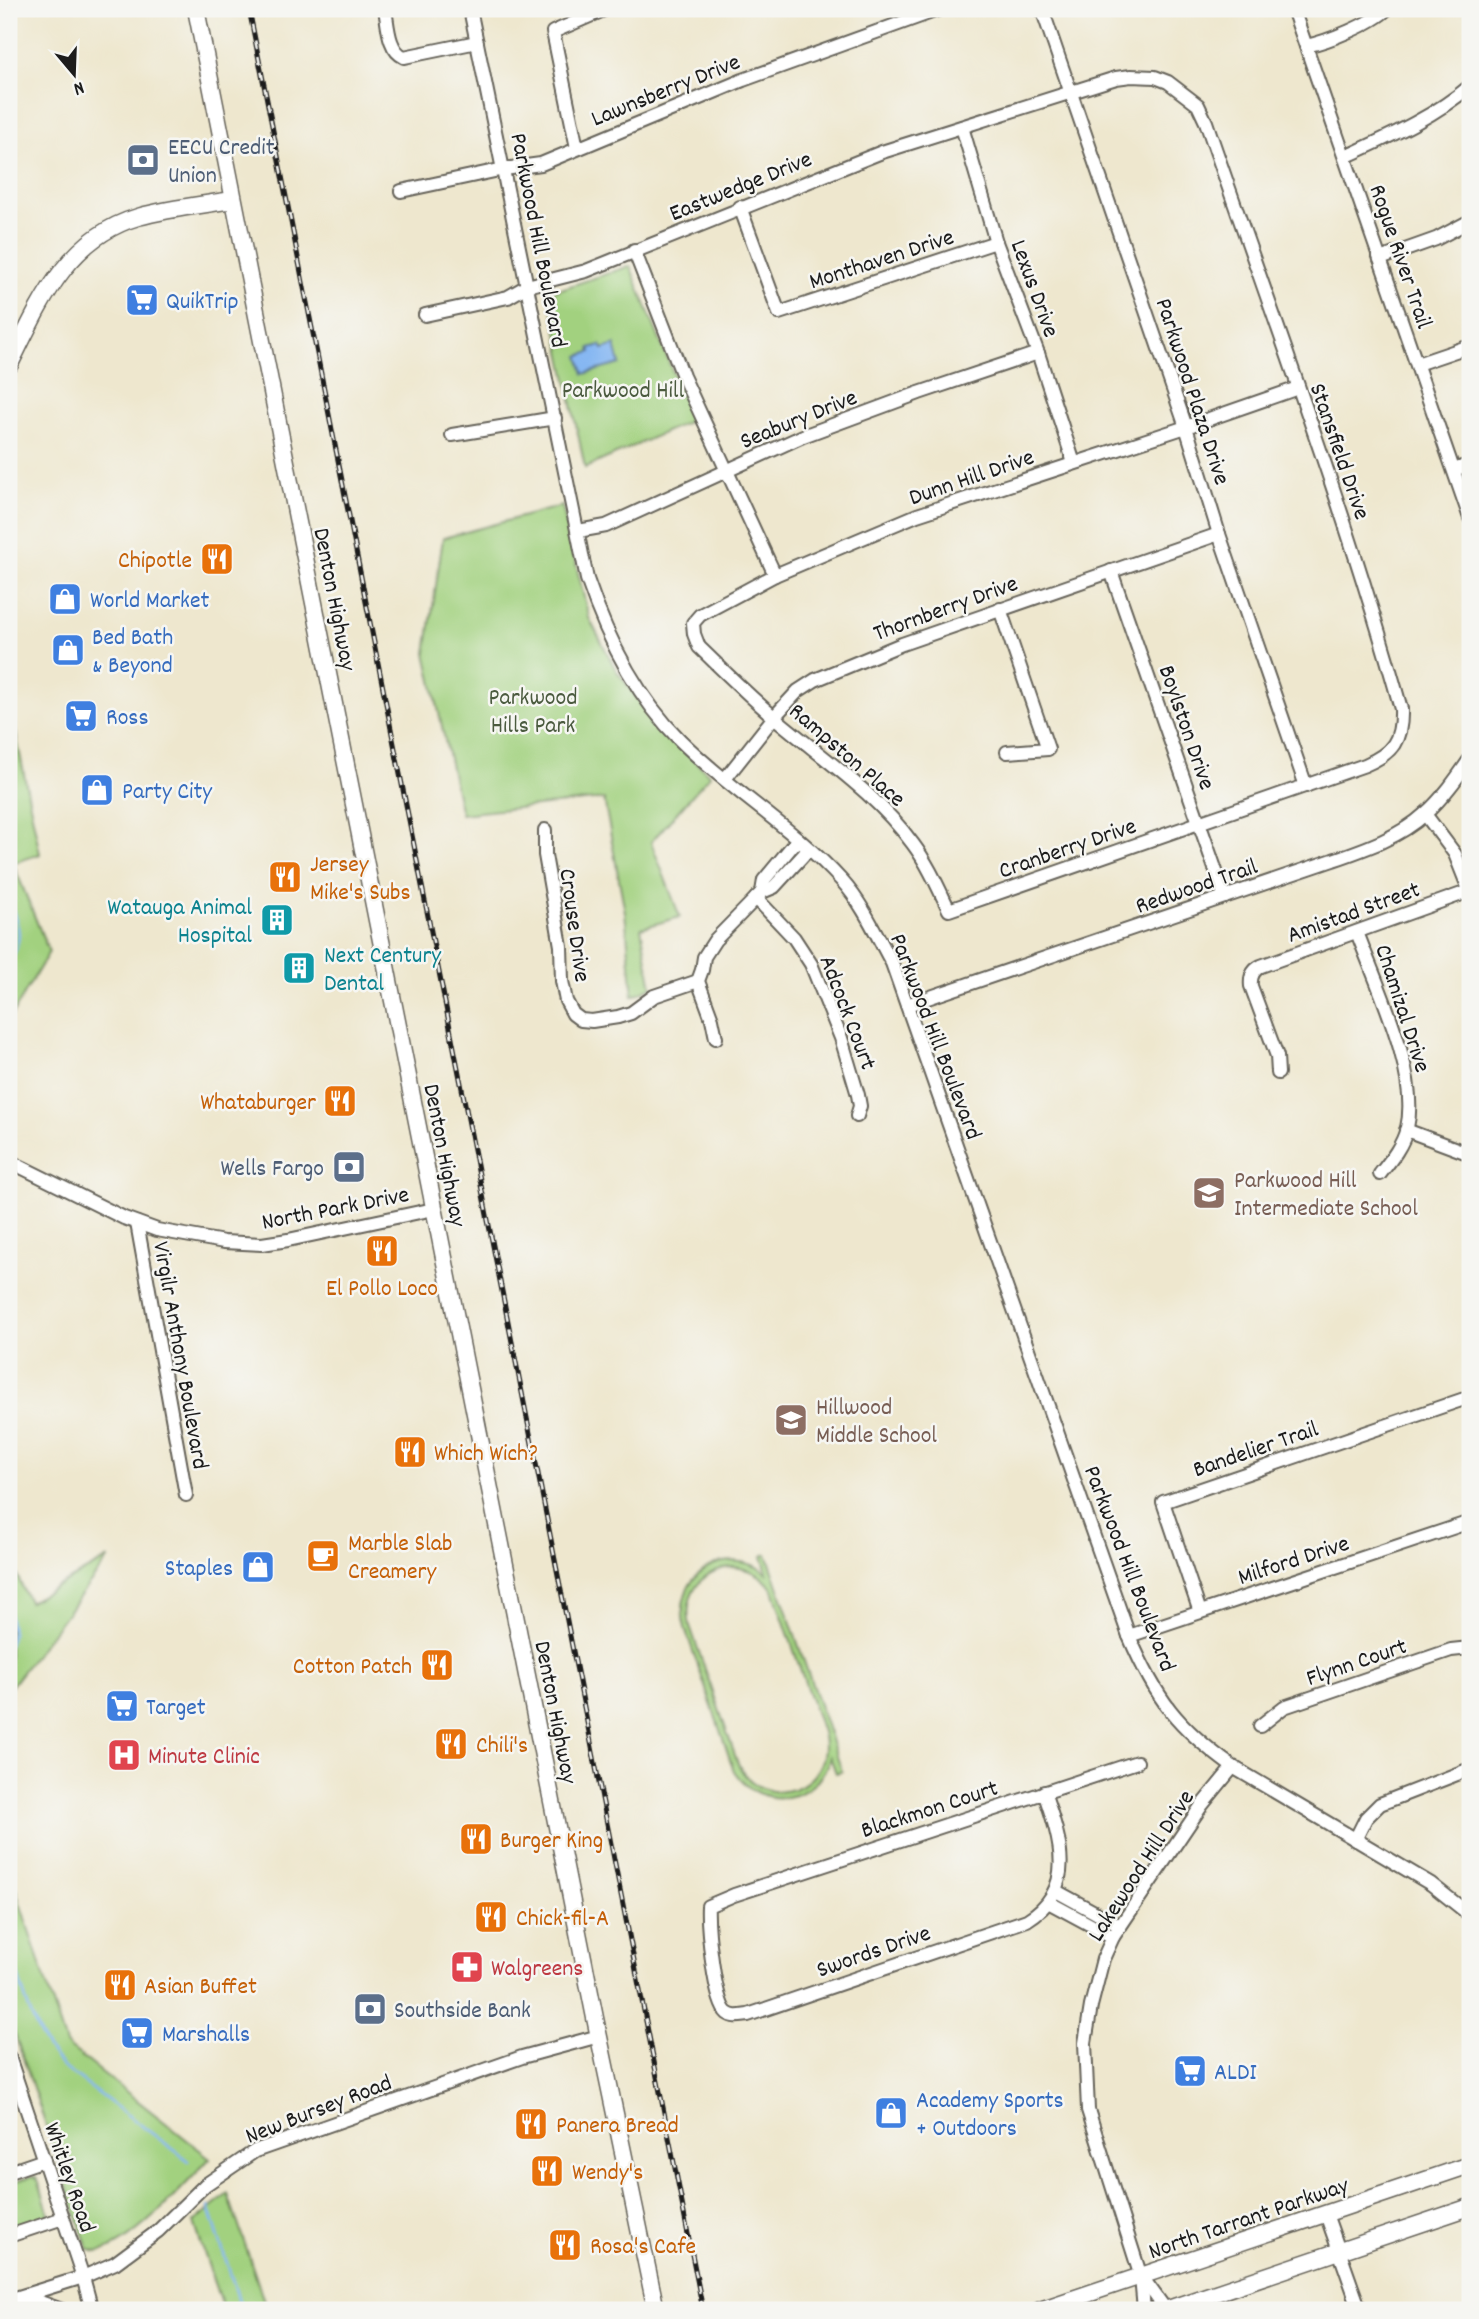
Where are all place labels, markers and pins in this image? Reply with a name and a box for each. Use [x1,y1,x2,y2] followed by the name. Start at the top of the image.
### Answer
[168,132,275,194] place label: EECU Credit Union
[124,141,162,179] bank icon: EECU Credit Union
[123,281,161,319] supermarket icon: QuikTrip
[166,286,239,320] place label: QuikTrip
[198,540,236,578] restaurant icon: Chipotle
[118,545,192,579] place label: Chipotle
[46,580,84,618] shop icon: World Market
[90,585,209,619] place label: World Market
[92,622,173,684] place label: Bed Bath & Beyond
[49,631,87,669] shop icon: Bed Bath & Beyond
[62,697,100,735] supermarket icon: Ross
[106,702,149,736] place label: Ross
[78,771,116,809] shop icon: Party City
[122,776,213,810] place label: Party City
[310,849,411,911] place label: Jersey Mike's Subs
[266,858,304,896] restaurant icon: Jersey Mike's Subs
[107,892,252,954] place label: Watauga Animal Hospital
[258,901,296,939] building icon: Watauga Animal Hospital
[324,940,442,1002] place label: Next Century Dental
[280,949,318,987] building icon: Next Century Dental
[321,1082,359,1120] restaurant icon: Whataburger
[200,1087,316,1121] place label: Whataburger
[330,1148,368,1186] bank icon: Wells Fargo
[221,1153,324,1187] place label: Wells Fargo
[1234,1165,1418,1227] place label: Parkwood Hill Intermediate School
[1190,1174,1228,1212] school or university icon: Parkwood Hill Intermediate School
[363,1232,401,1270] restaurant icon: El Pollo Loco
[326,1273,438,1307] place label: El Pollo Loco
[816,1392,937,1454] place label: Hillwood Middle School
[772,1401,810,1439] school or university icon: Hillwood Middle School
[391,1433,429,1471] restaurant icon: Which Wich?
[434,1438,538,1472] place label: Which Wich?
[348,1528,452,1590] place label: Marble Slab Creamery
[304,1537,342,1575] cafe icon: Marble Slab Creamery
[239,1548,277,1586] shop icon: Staples
[165,1553,233,1587] place label: Staples
[418,1646,456,1684] restaurant icon: Cotton Patch
[293,1651,412,1685] place label: Cotton Patch
[103,1687,141,1725] supermarket icon: Target
[146,1692,206,1726] place label: Target
[432,1725,470,1763] restaurant icon: Chili's
[476,1730,528,1764] place label: Chili's
[105,1736,143,1774] hospital icon: Minute Clinic
[148,1741,260,1775] place label: Minute Clinic
[457,1820,495,1858] restaurant icon: Burger King
[500,1825,603,1859] place label: Burger King
[472,1898,510,1936] restaurant icon: Chick-fil-A
[516,1903,609,1937] place label: Chick-fil-A
[448,1948,486,1986] pharmacy icon: Walgreens
[491,1953,583,1987] place label: Walgreens
[101,1966,139,2004] restaurant icon: Asian Buffet
[144,1971,257,2005] place label: Asian Buffet
[351,1990,389,2028] bank icon: Southside Bank
[394,1995,531,2029] place label: Southside Bank
[118,2014,156,2052] supermarket icon: Marshalls
[162,2019,250,2053] place label: Marshalls
[1171,2052,1209,2090] supermarket icon: ALDI
[1214,2057,1257,2091] place label: ALDI
[916,2085,1064,2147] place label: Academy Sports + Outdoors
[872,2094,910,2132] shop icon: Academy Sports + Outdoors
[512,2105,550,2143] restaurant icon: Panera Bread
[556,2110,679,2144] place label: Panera Bread
[528,2152,566,2190] restaurant icon: Wendy's
[572,2157,643,2191] place label: Wendy's
[546,2226,584,2264] restaurant icon: Rosa's Cafe
[590,2231,696,2265] place label: Rosa's Cafe

